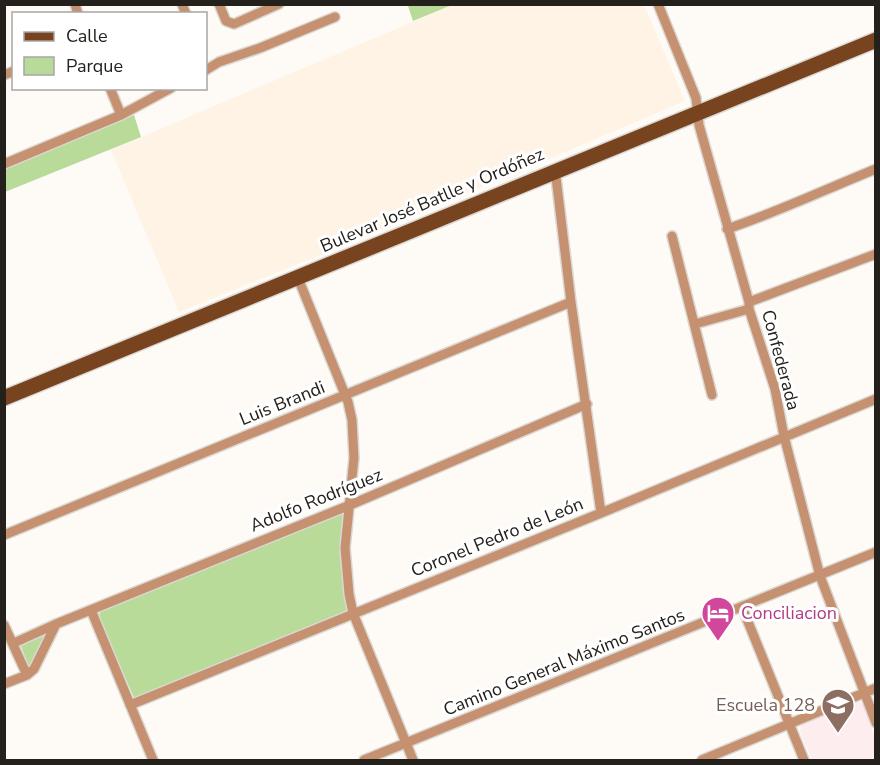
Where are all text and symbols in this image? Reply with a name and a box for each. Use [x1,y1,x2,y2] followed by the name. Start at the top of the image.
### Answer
[12,12,207,90] legend
[66,24,108,48] text: Calle
[66,54,123,78] text: Parque
[317,142,547,258] street label: Bulevar José Batlle y Ordóñez
[756,307,806,413] street label: Confederada
[236,375,328,431] street label: Luis Brandi
[246,463,386,537] street label: Adolfo Rodríguez
[407,491,587,583] street label: Coronel Pedro de León
[700,595,736,642] hotel icon: Conciliacion
[741,601,837,625] place label: Conciliacion
[440,602,688,722] street label: Camino General Máximo Santos
[820,687,856,734] school or university icon: Escuela 128
[716,693,815,717] place label: Escuela 128

